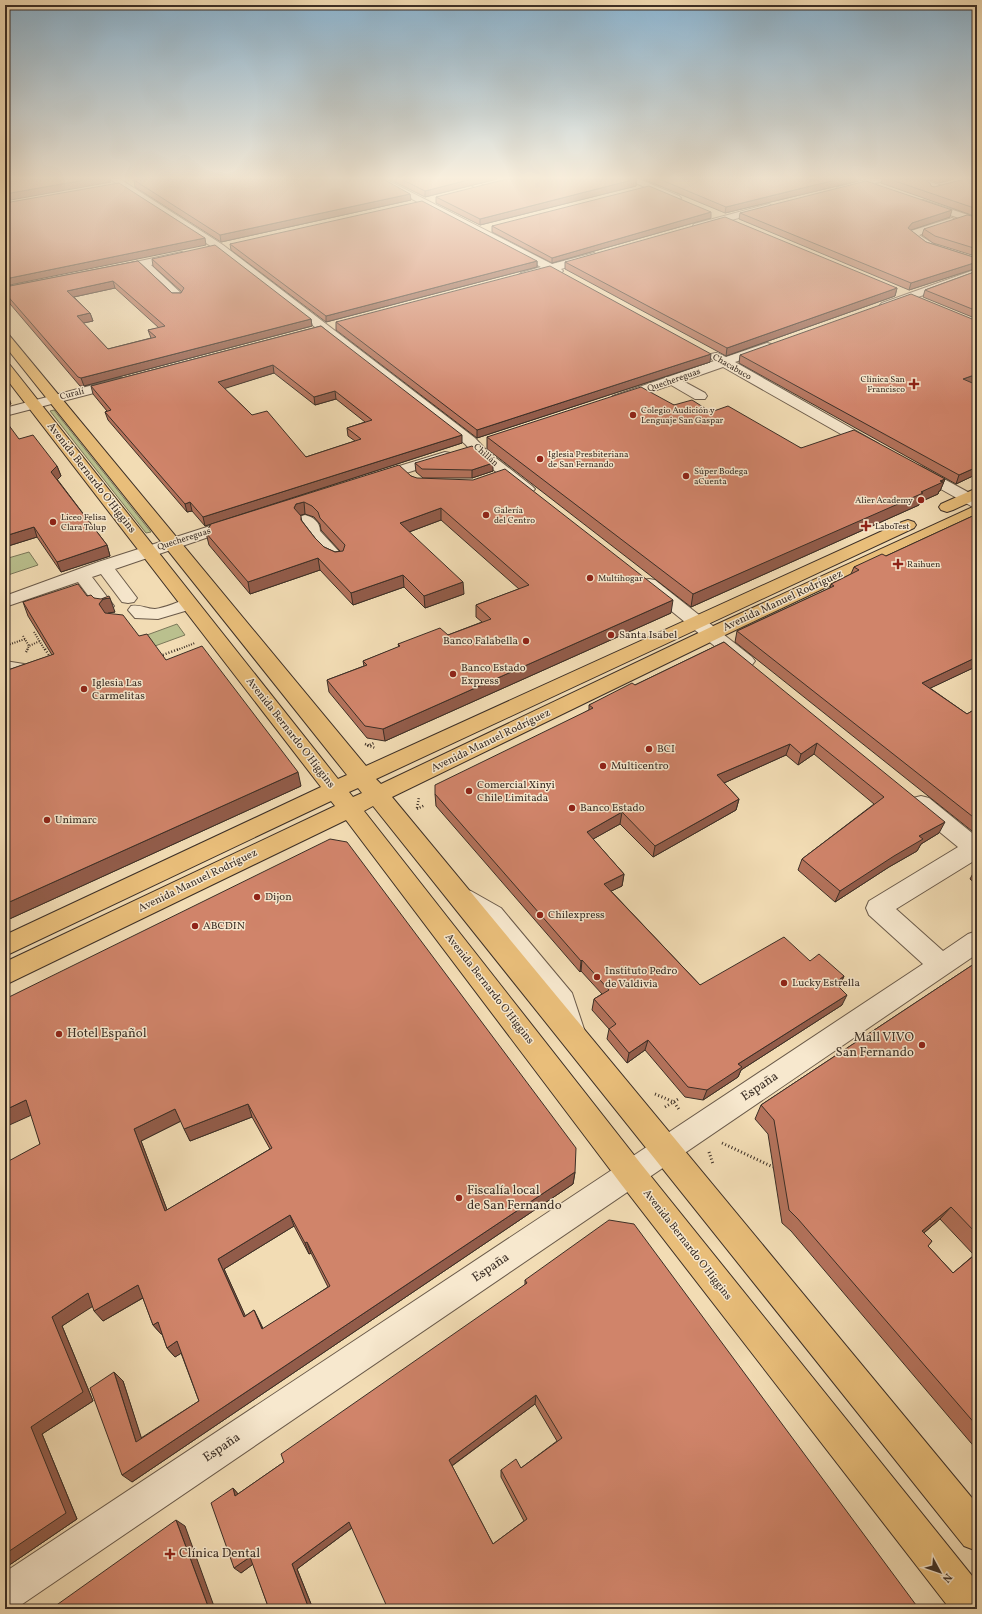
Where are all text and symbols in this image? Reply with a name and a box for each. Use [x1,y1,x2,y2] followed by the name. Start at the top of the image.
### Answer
[710,351,754,383] street label: Chacabuco
[646,365,702,395] street label: Quechereguas
[861,373,906,396] place label: Clínica San Francisco
[908,378,920,390] marker: Clínica San Francisco
[58,384,86,403] street label: Curalí
[641,404,724,427] place label: Colegio Audición y Lenguaje San Gaspar
[628,410,638,420] marker: Colegio Audición y Lenguaje San Gaspar
[43,419,139,537] street label: Avenida Bernardo O'Higgins
[471,441,502,470] street label: Chillán
[548,448,629,471] place label: Iglesia Presbiteriana de San Fernando
[535,454,545,464] marker: Iglesia Presbiteriana de San Fernando
[694,465,748,488] place label: Súper Bodega aCuenta
[681,471,691,481] marker: Súper Bodega aCuenta
[855,494,913,507] place label: Alier Academy
[916,495,926,505] marker: Alier Academy
[494,504,535,527] place label: Galería del Centro
[481,510,491,520] marker: Galería del Centro
[61,511,107,534] place label: Liceo Felisa Clara Tolup
[48,517,58,527] marker: Liceo Felisa Clara Tolup
[860,520,872,532] marker: LaboTest
[875,520,910,533] place label: LaboTest
[156,524,212,554] street label: Quechereguas
[892,558,904,570] marker: Raihuen
[907,558,941,571] place label: Raihuen
[721,566,846,635] street label: Avenida Manuel Rodríguez
[598,572,643,585] place label: Multihogar
[585,573,595,583] marker: Multihogar
[619,628,677,643] place label: Santa Isabel
[606,630,616,640] marker: Santa Isabel
[443,634,519,649] place label: Banco Falabella
[521,636,531,646] marker: Banco Falabella
[461,661,526,689] place label: Banco Estado Express
[448,669,458,679] marker: Banco Estado Express
[242,674,338,792] street label: Avenida Bernardo O'Higgins
[92,676,145,704] place label: Iglesia Las Carmelitas
[79,684,89,694] marker: Iglesia Las Carmelitas
[429,705,553,776] street label: Avenida Manuel Rodríguez
[657,742,675,757] place label: BCI
[644,744,654,754] marker: BCI
[611,759,669,774] place label: Multicentro
[598,761,608,771] marker: Multicentro
[477,778,555,806] place label: Comercial Xinyi Chile Limitada
[464,786,474,796] marker: Comercial Xinyi Chile Limitada
[580,801,645,816] place label: Banco Estado
[567,803,577,813] marker: Banco Estado
[55,813,97,828] place label: Unimarc
[42,815,52,825] marker: Unimarc
[136,845,260,916] street label: Avenida Manuel Rodríguez
[265,890,292,905] place label: Dijon
[252,892,262,902] marker: Dijon
[548,908,605,923] place label: Chilexpress
[535,910,545,920] marker: Chilexpress
[203,919,245,934] place label: ABCDIN
[190,921,200,931] marker: ABCDIN
[441,930,537,1048] street label: Avenida Bernardo O'Higgins
[605,964,677,992] place label: Instituto Pedro de Valdivia
[592,972,602,982] marker: Instituto Pedro de Valdivia
[792,976,860,991] place label: Lucky Estrella
[779,978,789,988] marker: Lucky Estrella
[67,1025,147,1043] place label: Hotel Español
[54,1029,64,1039] marker: Hotel Español
[835,1029,914,1062] place label: Mall VIVO San Fernando
[917,1040,927,1050] marker: Mall VIVO San Fernando
[738,1068,782,1106] street label: España
[467,1182,562,1215] place label: Fiscalía local de San Fernando
[639,1186,735,1304] street label: Avenida Bernardo O'Higgins
[454,1193,464,1203] marker: Fiscalía local de San Fernando
[469,1249,513,1287] street label: España
[200,1429,244,1467] street label: España
[179,1545,260,1563] place label: Clínica Dental
[164,1548,176,1560] marker: Clínica Dental
[920,1552,960,1592] north arrow
[938,1570,955,1585] text: N

